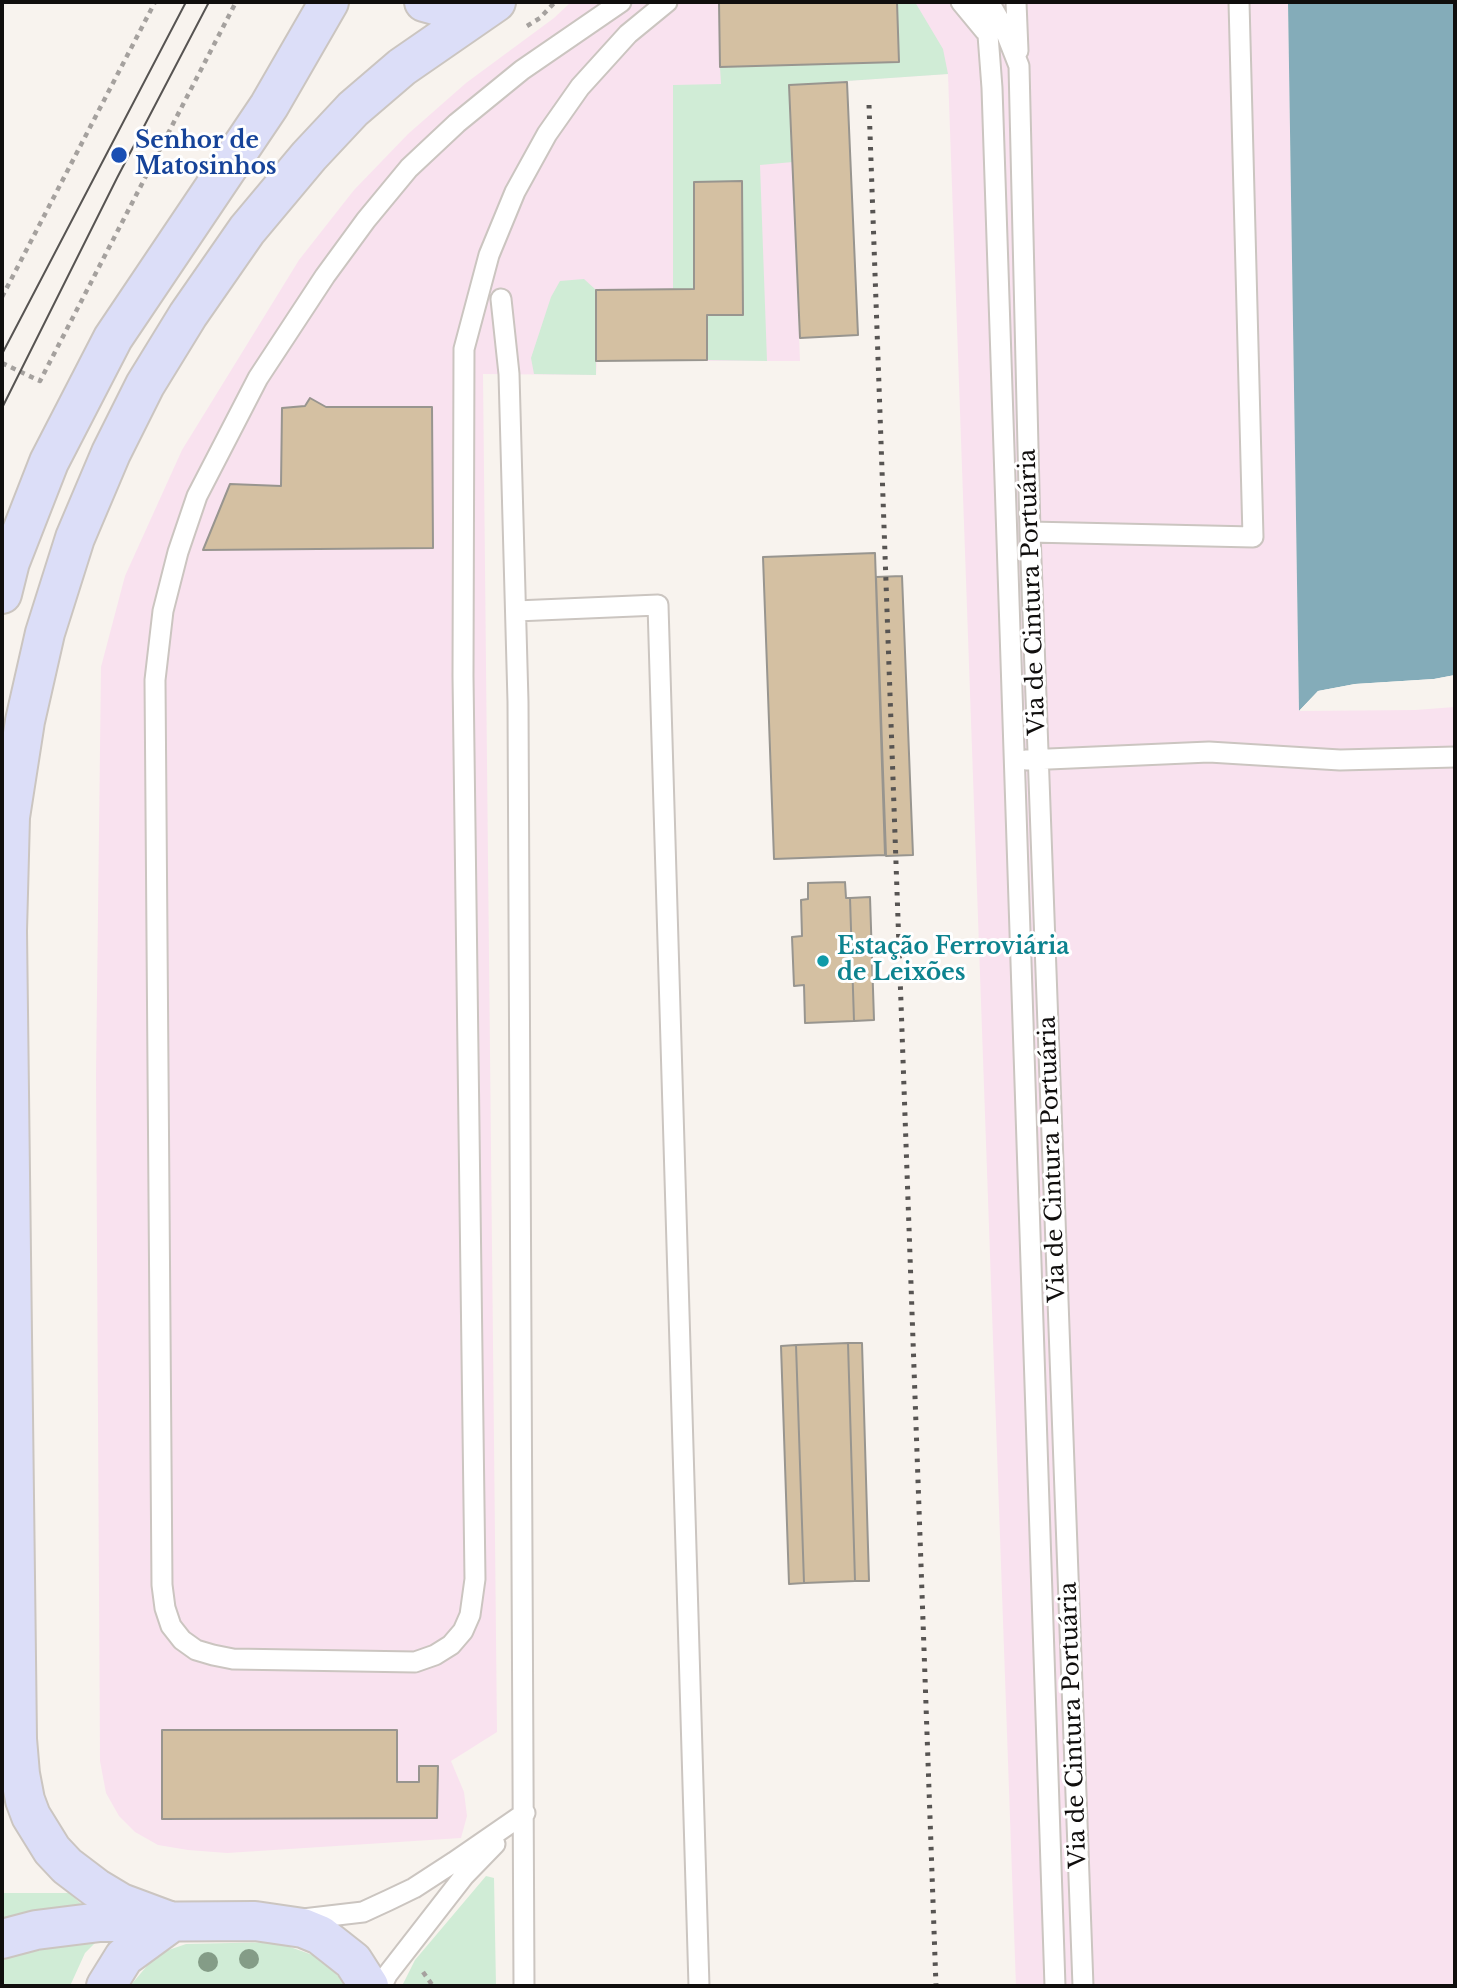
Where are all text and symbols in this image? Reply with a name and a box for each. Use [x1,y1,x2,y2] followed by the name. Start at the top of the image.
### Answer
[135,128,277,182] place label: Senhor de Matosinhos
[109,145,129,165] marker: Senhor de Matosinhos
[1014,448,1052,736] street label: Via de Cintura Portuária
[837,934,1069,988] place label: Estação Ferroviária de Leixões
[815,953,831,969] marker: Estação Ferroviária de Leixões
[1034,1015,1072,1303] street label: Via de Cintura Portuária
[1055,1581,1093,1869] street label: Via de Cintura Portuária

